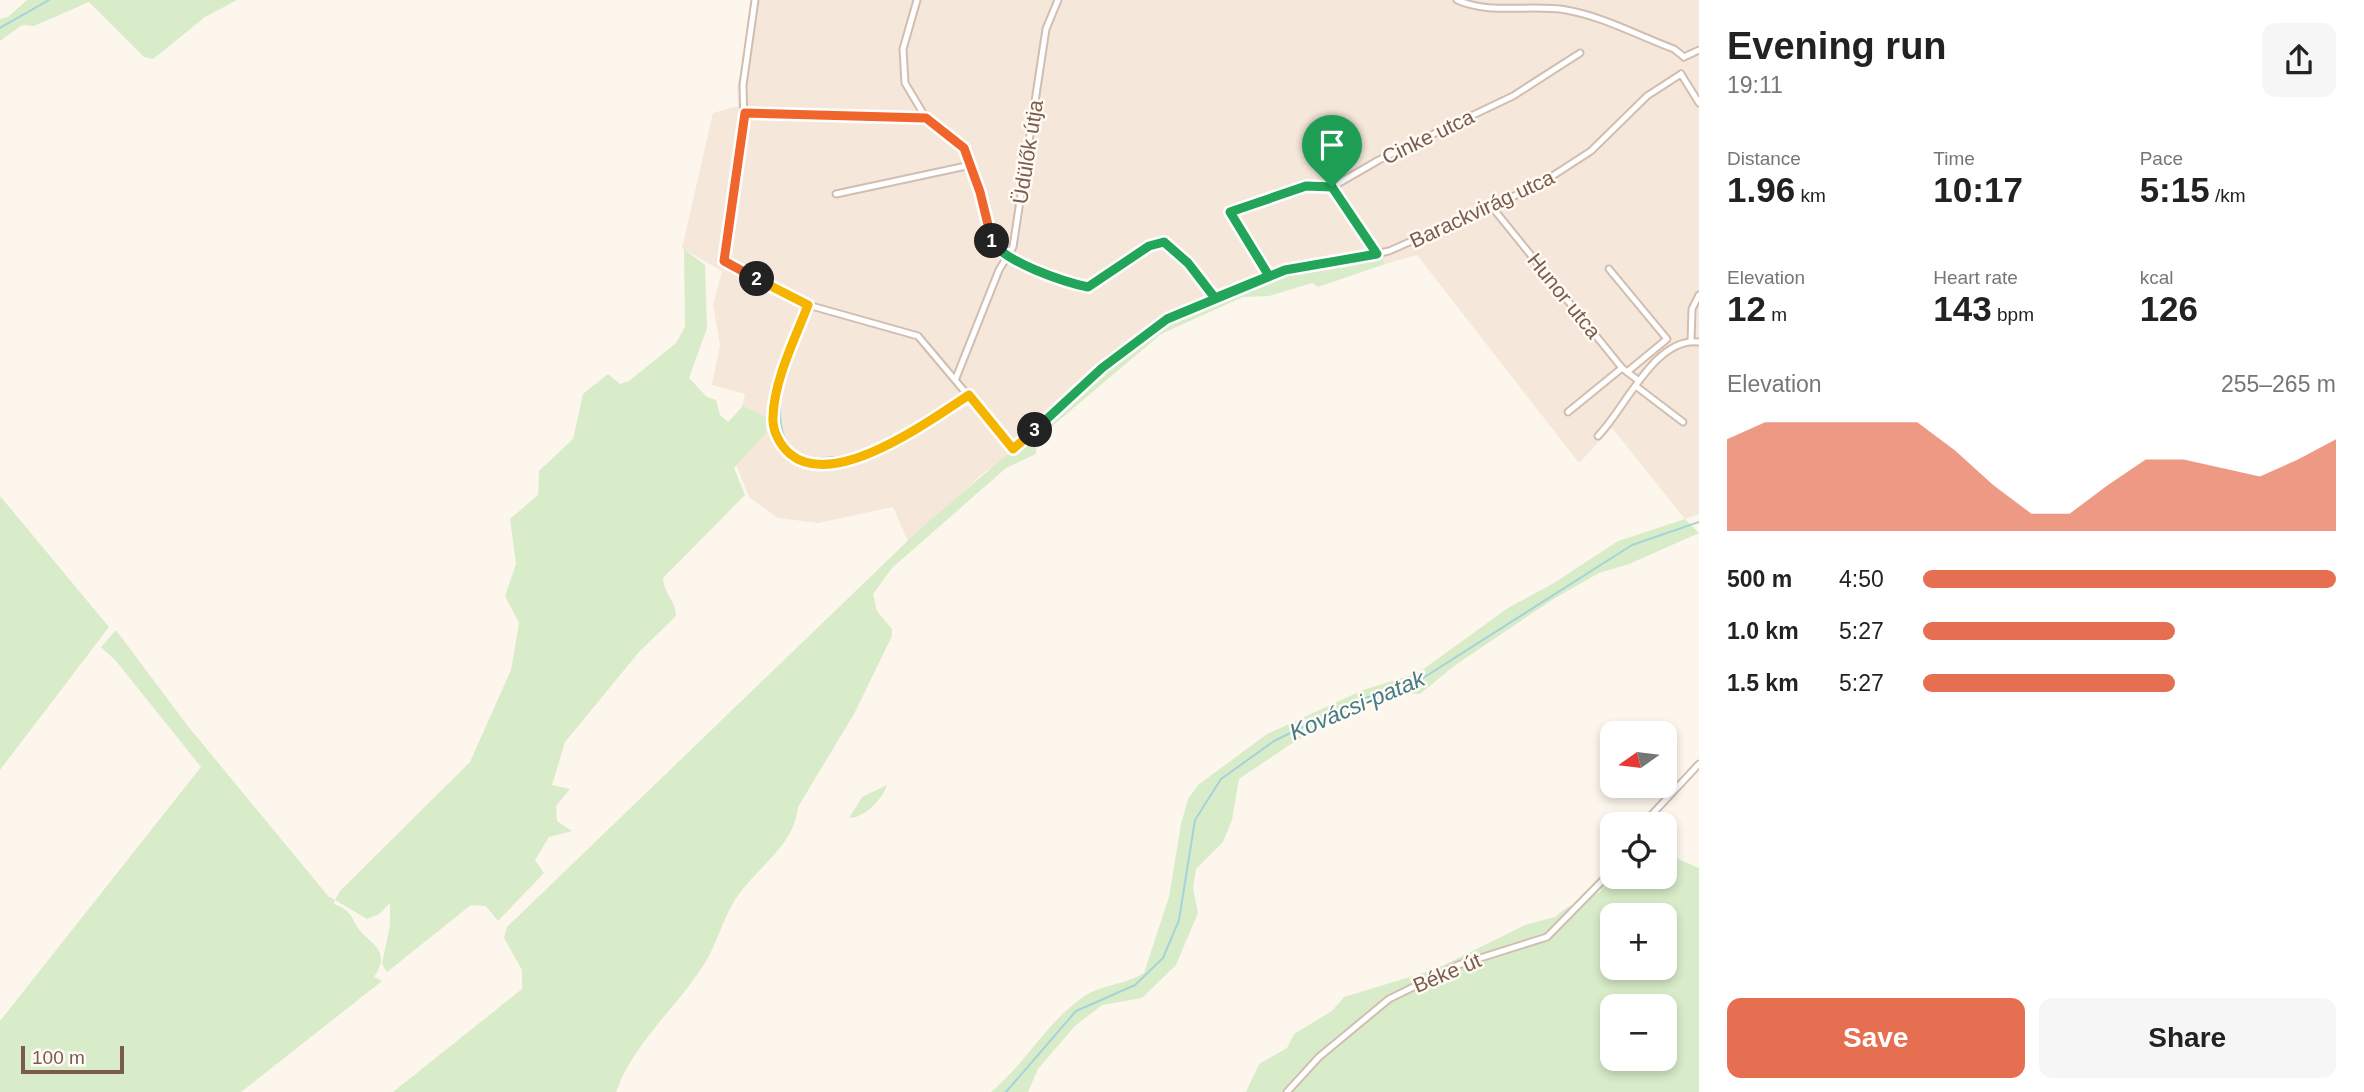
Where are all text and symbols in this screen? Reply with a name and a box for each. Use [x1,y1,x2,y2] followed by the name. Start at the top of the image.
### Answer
[2262,23,2336,97] button: share
[1727,25,1947,67] text: Evening run
[1727,72,1783,98] text: 19:11
[1008,98,1047,206] street label: Üdülők útja
[1378,104,1478,169] street label: Cinke utca
[1302,115,1362,187] pin
[1313,126,1351,164] icon: arrive
[1727,148,1801,169] text: Distance
[1933,148,1975,169] text: Time
[2140,148,2183,169] text: Pace
[1406,165,1558,252] street label: Barackvirág utca
[1727,170,1795,209] text: 1.96
[1933,170,2023,209] text: 10:17
[2140,170,2210,209] text: 5:15
[1795,185,1826,206] text: km
[2210,185,2246,206] text: /km
[974,224,1010,258] pin: 1
[986,230,997,251] text: 1
[1523,249,1606,343] street label: Hunor utca
[740,262,774,296] pin: 2
[1727,267,1805,288] text: Elevation
[1933,267,2018,288] text: Heart rate
[2140,267,2173,288] text: kcal
[751,268,762,289] text: 2
[1727,289,1766,328] text: 12
[1933,289,1992,328] text: 143
[2140,289,2198,328] text: 126
[1766,304,1787,325] text: m
[1992,304,2034,325] text: bpm
[1727,371,1822,397] text: Elevation
[2221,371,2336,397] text: 255–265 m
[1018,412,1052,448] pin: 3
[1029,419,1040,440] text: 3
[1727,566,1792,592] text: 500 m
[1839,566,1884,592] text: 4:50
[1727,618,1799,644] text: 1.0 km
[1839,618,1884,644] text: 5:27
[1285,664,1430,745] water label: Kovácsi-patak
[1727,670,1799,696] text: 1.5 km
[1839,670,1884,696] text: 5:27
[1600,721,1676,798] north arrow
[1600,721,1677,1071] map controls
[1600,812,1677,889] button: locate
[1600,903,1677,980] button: +
[1410,948,1484,997] street label: Béke út
[1600,994,1677,1071] button: −
[1727,998,2025,1078] button: Save
[2039,998,2336,1078] button: Share
[21,1043,124,1075] scale bar
[32,1047,85,1068] text: 100 m

